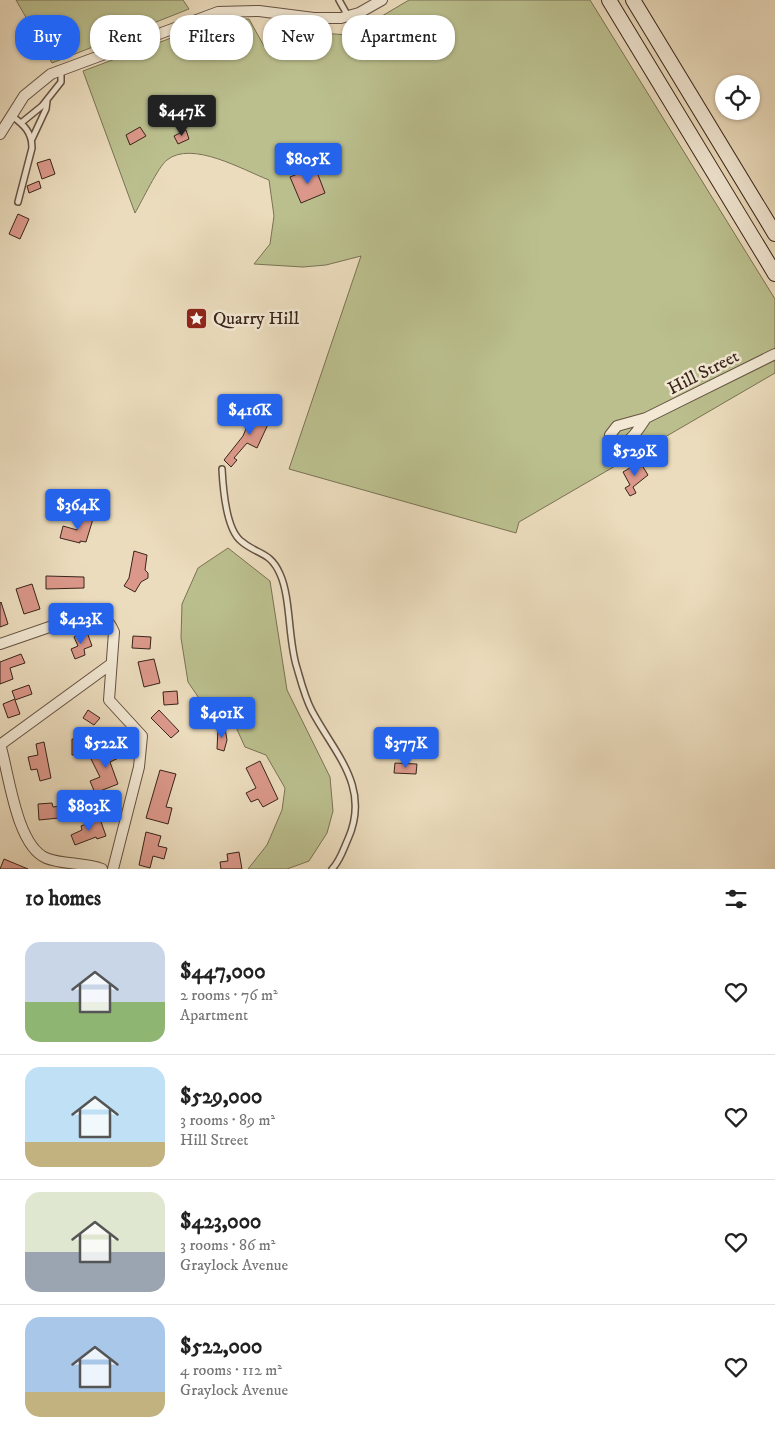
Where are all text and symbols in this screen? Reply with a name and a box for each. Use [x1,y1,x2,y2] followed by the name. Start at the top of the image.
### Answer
[15,15,80,60] chip: Buy
[90,15,160,60] chip: Rent
[170,15,253,60] chip: Filters
[263,15,332,60] chip: New
[342,15,455,60] chip: Apartment
[715,75,760,120] map controls
[715,75,760,120] button: locate
[147,94,217,137] pin: $447K
[159,101,205,121] text: $447K
[273,142,343,185] pin: $805K
[286,149,330,169] text: $805K
[185,306,209,330] place icon: Quarry Hill
[213,308,300,330] place label: Quarry Hill
[664,346,743,400] street label: Hill Street
[215,394,285,436] pin: $416K
[228,400,272,420] text: $416K
[600,434,670,477] pin: $529K
[613,441,657,461] text: $529K
[43,488,113,531] pin: $364K
[56,495,100,515] text: $364K
[46,602,116,645] pin: $423K
[59,609,103,629] text: $423K
[187,696,257,739] pin: $401K
[200,703,244,723] text: $401K
[71,726,141,769] pin: $522K
[371,726,441,769] pin: $377K
[84,733,128,753] text: $522K
[385,733,427,753] text: $377K
[54,790,124,832] pin: $803K
[68,796,110,816] text: $803K
[722,885,750,913] icon: filters
[25,886,101,912] text: 10 homes
[180,959,265,985] text: $447,000
[65,962,125,1022] icon: home
[722,978,750,1006] icon: heart
[180,985,278,1005] text: 2 rooms · 76 m²
[180,1005,248,1025] text: Apartment
[180,1084,262,1110] text: $529,000
[65,1087,125,1147] icon: home
[722,1103,750,1131] icon: heart
[180,1110,275,1130] text: 3 rooms · 89 m²
[180,1130,248,1150] text: Hill Street
[180,1209,261,1235] text: $423,000
[65,1212,125,1272] icon: home
[722,1228,750,1256] icon: heart
[180,1235,275,1255] text: 3 rooms · 86 m²
[180,1255,288,1275] text: Graylock Avenue
[180,1334,262,1360] text: $522,000
[65,1337,125,1397] icon: home
[722,1353,750,1381] icon: heart
[180,1360,282,1380] text: 4 rooms · 112 m²
[180,1380,288,1400] text: Graylock Avenue

